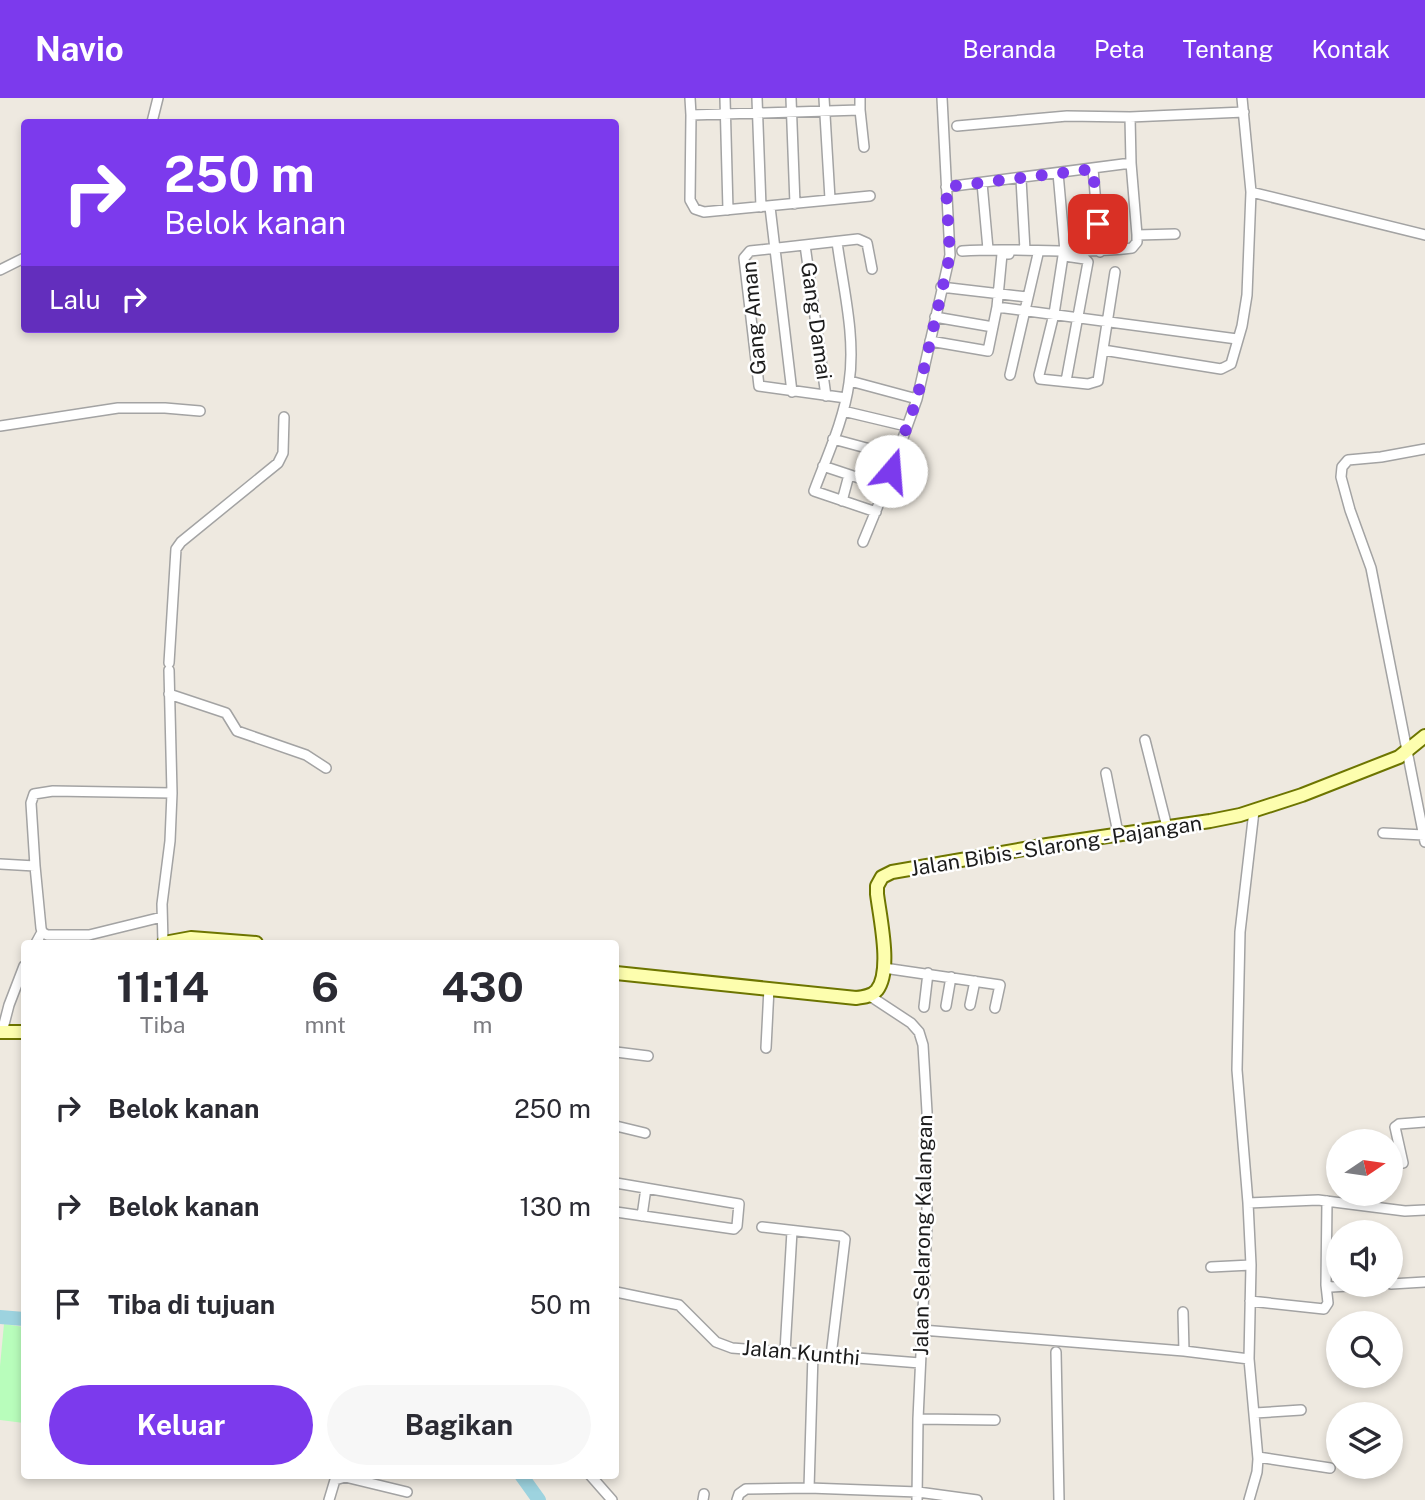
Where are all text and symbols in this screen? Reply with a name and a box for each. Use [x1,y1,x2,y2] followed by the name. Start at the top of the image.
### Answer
[35,30,124,68] text: Navio
[962,35,1056,63] text: Beranda
[1094,35,1145,63] text: Peta
[1183,35,1273,63] text: Tentang
[1311,35,1390,63] text: Kontak
[164,145,315,203] text: 250 m
[49,147,140,238] icon: right
[1068,194,1128,254] pin
[164,204,346,241] text: Belok kanan
[1079,205,1117,243] icon: arrive
[736,260,771,376] street label: Gang Aman
[796,261,837,381] street label: Gang Damai
[115,280,153,318] icon: right
[49,284,101,315] text: Lalu
[854,434,928,508] position arrow
[908,810,1203,881] street label: Jalan Bibis - Slarong - Pajangan
[116,962,209,1011] text: 11:14
[311,962,339,1011] text: 6
[441,962,524,1011] text: 430
[140,1011,186,1038] text: Tiba
[304,1011,346,1038] text: mnt
[473,1011,492,1038] text: m
[49,1089,87,1127] icon: right
[108,1093,259,1124] text: Belok kanan
[514,1093,591,1124] text: 250 m
[908,1114,937,1356] street label: Jalan Selarong Kalangan
[1326,1129,1404,1206] north arrow
[1326,1129,1403,1479] map controls
[49,1187,87,1225] icon: right
[108,1191,259,1222] text: Belok kanan
[519,1191,591,1222] text: 130 m
[1326,1220,1403,1297] button: sound
[49,1285,87,1323] icon: arrive
[108,1289,275,1320] text: Tiba di tujuan
[530,1289,591,1320] text: 50 m
[1326,1311,1403,1388] button: search
[741,1335,861,1370] street label: Jalan Kunthi
[49,1385,313,1465] button: Keluar
[327,1385,591,1465] button: Bagikan
[1326,1402,1403,1479] button: layers

